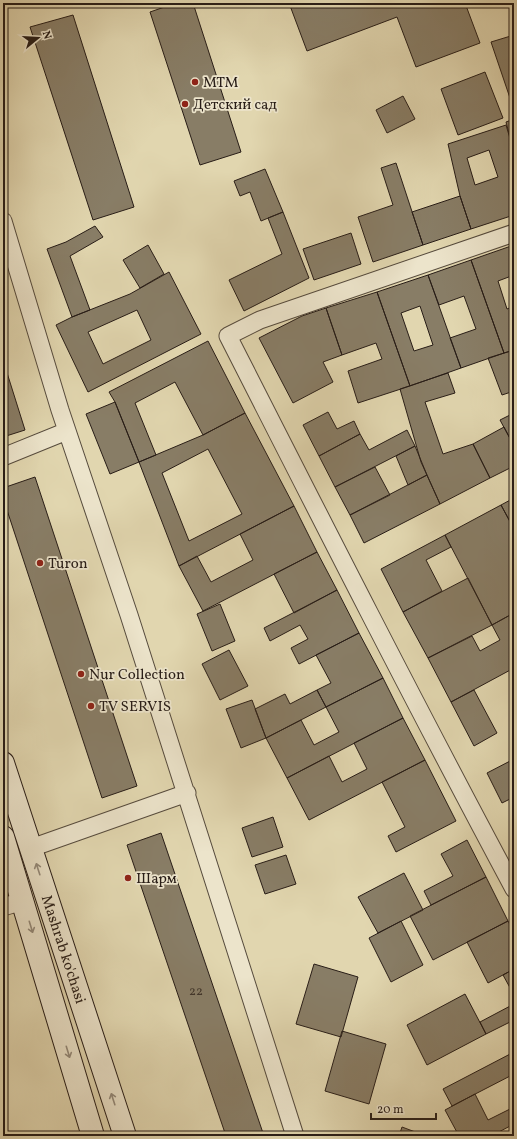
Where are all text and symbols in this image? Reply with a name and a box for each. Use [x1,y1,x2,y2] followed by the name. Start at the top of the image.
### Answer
[18,18,58,58] north arrow
[38,29,54,41] text: N
[203,73,239,94] place label: MTM
[190,77,200,87] marker: MTM
[193,95,278,116] place label: Детский сад
[180,99,190,109] marker: Детский сад
[48,554,88,575] place label: Turon
[35,558,45,568] marker: Turon
[89,665,185,686] place label: Nur Collection
[76,669,86,679] marker: Nur Collection
[99,697,171,718] place label: TV SERVIS
[86,701,96,711] marker: TV SERVIS
[34,863,41,876] one-way arrow
[136,869,177,890] place label: Шарм
[123,873,133,883] marker: Шарм
[35,893,90,1007] street label: Mashrab ko'chasi
[28,921,35,934] one-way arrow
[189,983,203,1001] house number: 22
[65,1045,72,1058] one-way arrow
[109,1093,116,1106] one-way arrow
[371,1095,436,1121] scale bar
[377,1102,404,1118] text: 20 m

